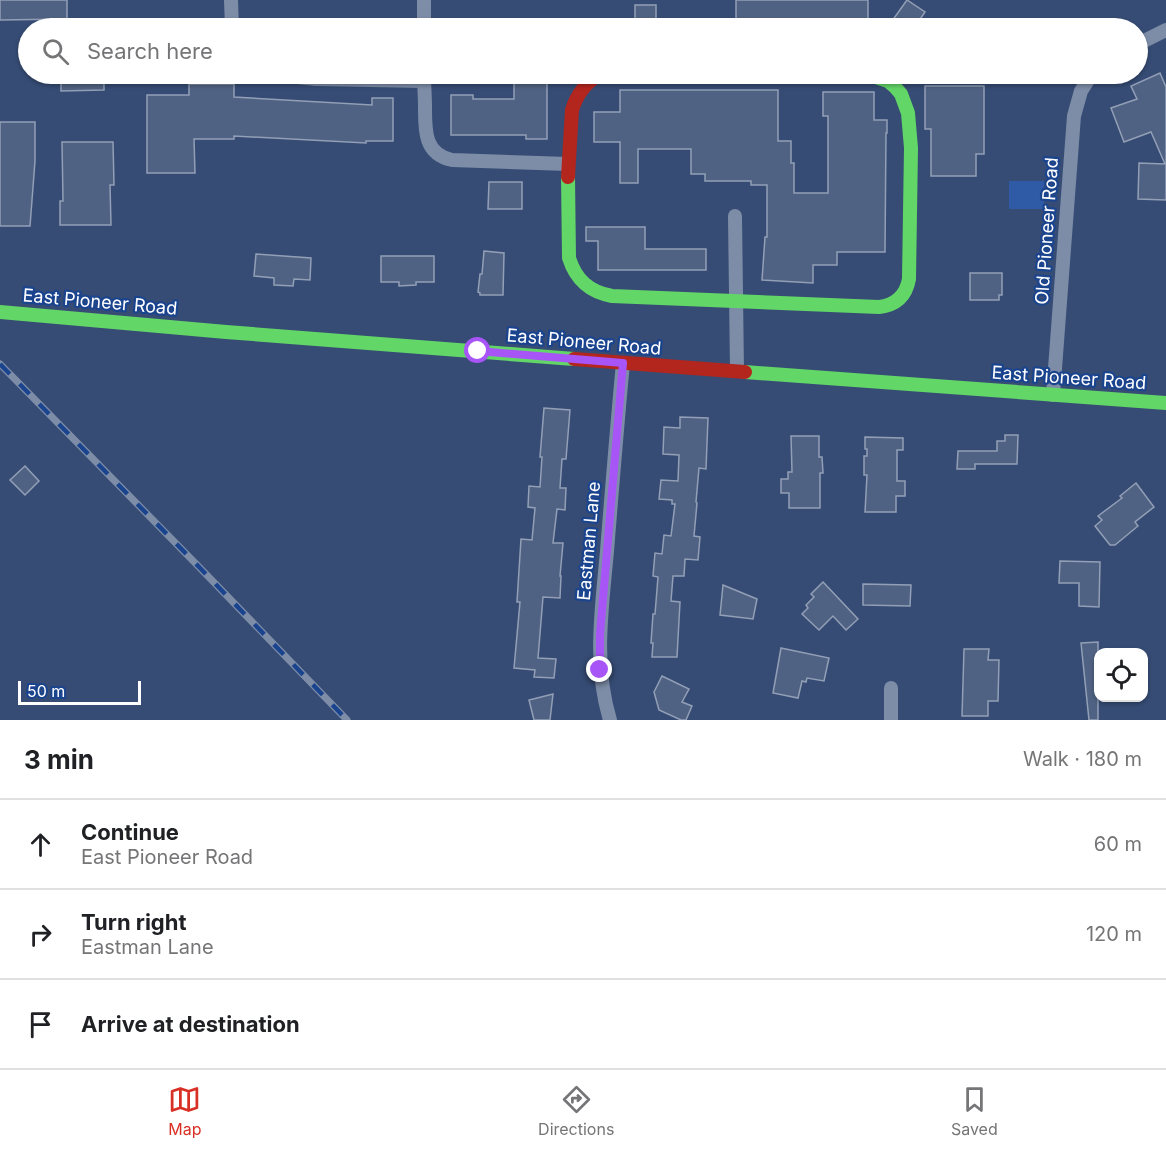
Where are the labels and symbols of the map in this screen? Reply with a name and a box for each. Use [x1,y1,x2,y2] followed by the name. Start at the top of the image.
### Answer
[1031,157,1062,305] street label: Old Pioneer Road
[22,284,178,319] street label: East Pioneer Road
[506,324,662,359] street label: East Pioneer Road
[464,337,490,363] route start
[991,362,1147,393] street label: East Pioneer Road
[573,481,604,601] street label: Eastman Lane
[586,656,612,682] route end
[18,678,141,706] scale bar

